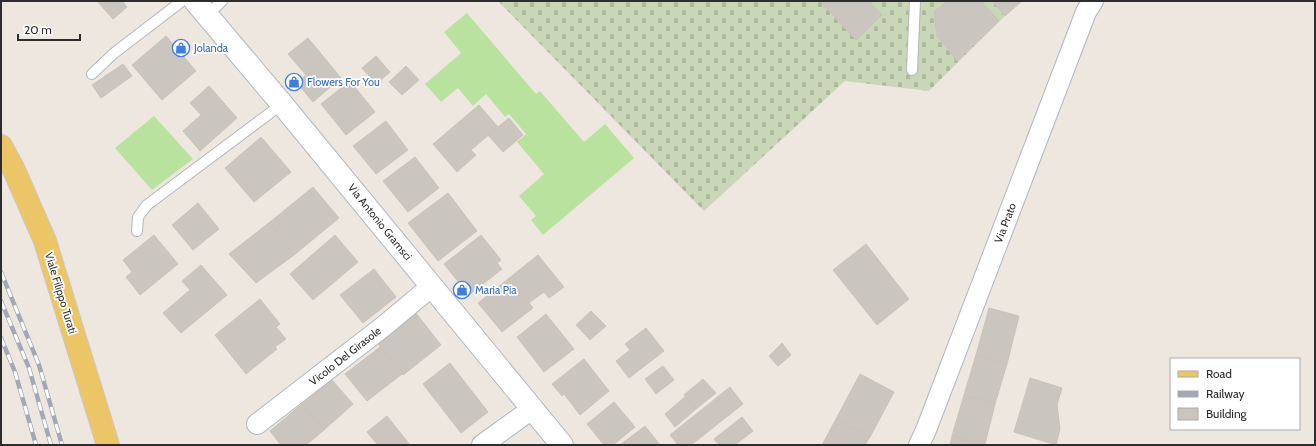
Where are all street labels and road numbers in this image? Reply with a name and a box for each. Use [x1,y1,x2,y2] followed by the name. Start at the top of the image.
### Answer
[345,181,415,263] street label: Via Antonio Gramsci
[991,201,1019,245] street label: Via Prato
[42,251,80,335] street label: Viale Filippo Turati
[306,323,384,388] street label: Vicolo Del Girasole

